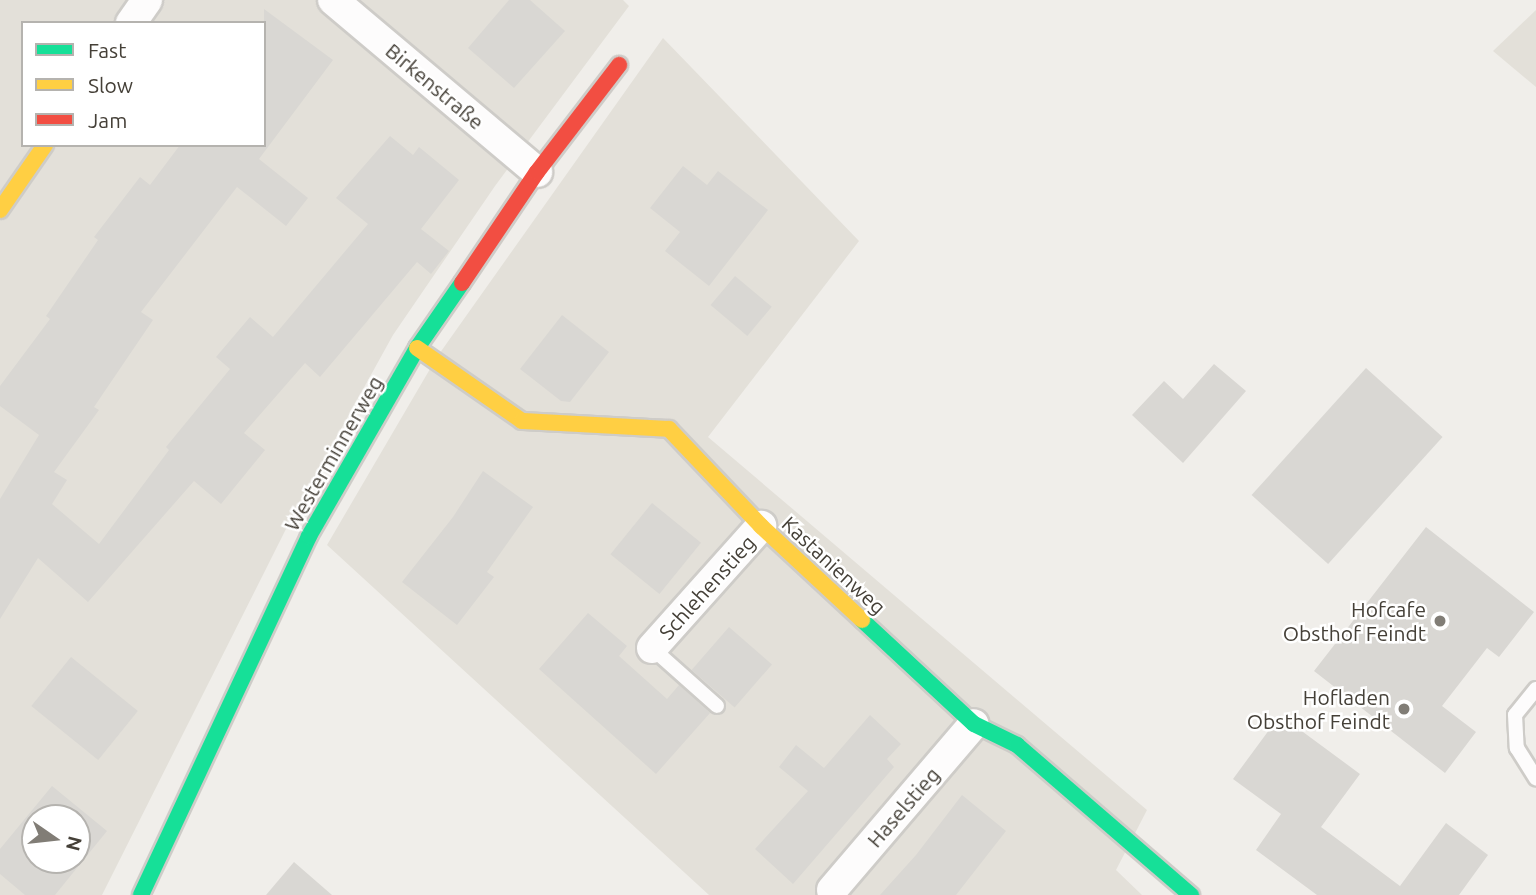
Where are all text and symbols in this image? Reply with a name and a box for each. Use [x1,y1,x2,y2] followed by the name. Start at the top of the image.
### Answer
[21,21,266,147] legend
[88,38,126,62] text: Fast
[381,38,489,134] street label: Birkenstraße
[88,73,133,97] text: Slow
[88,108,127,132] text: Jam
[278,371,388,535] street label: Westerminnerweg
[777,511,891,619] street label: Kastanienweg
[654,530,760,644] street label: Schlehenstieg
[1283,596,1426,646] place label: Hofcafe Obsthof Feindt
[1432,613,1448,629] marker: Hofcafe Obsthof Feindt
[1247,684,1390,734] place label: Hofladen Obsthof Feindt
[1396,701,1412,717] marker: Hofladen Obsthof Feindt
[861,762,945,852] street label: Haselstieg
[21,804,91,874] north arrow
[62,834,87,853] text: N

